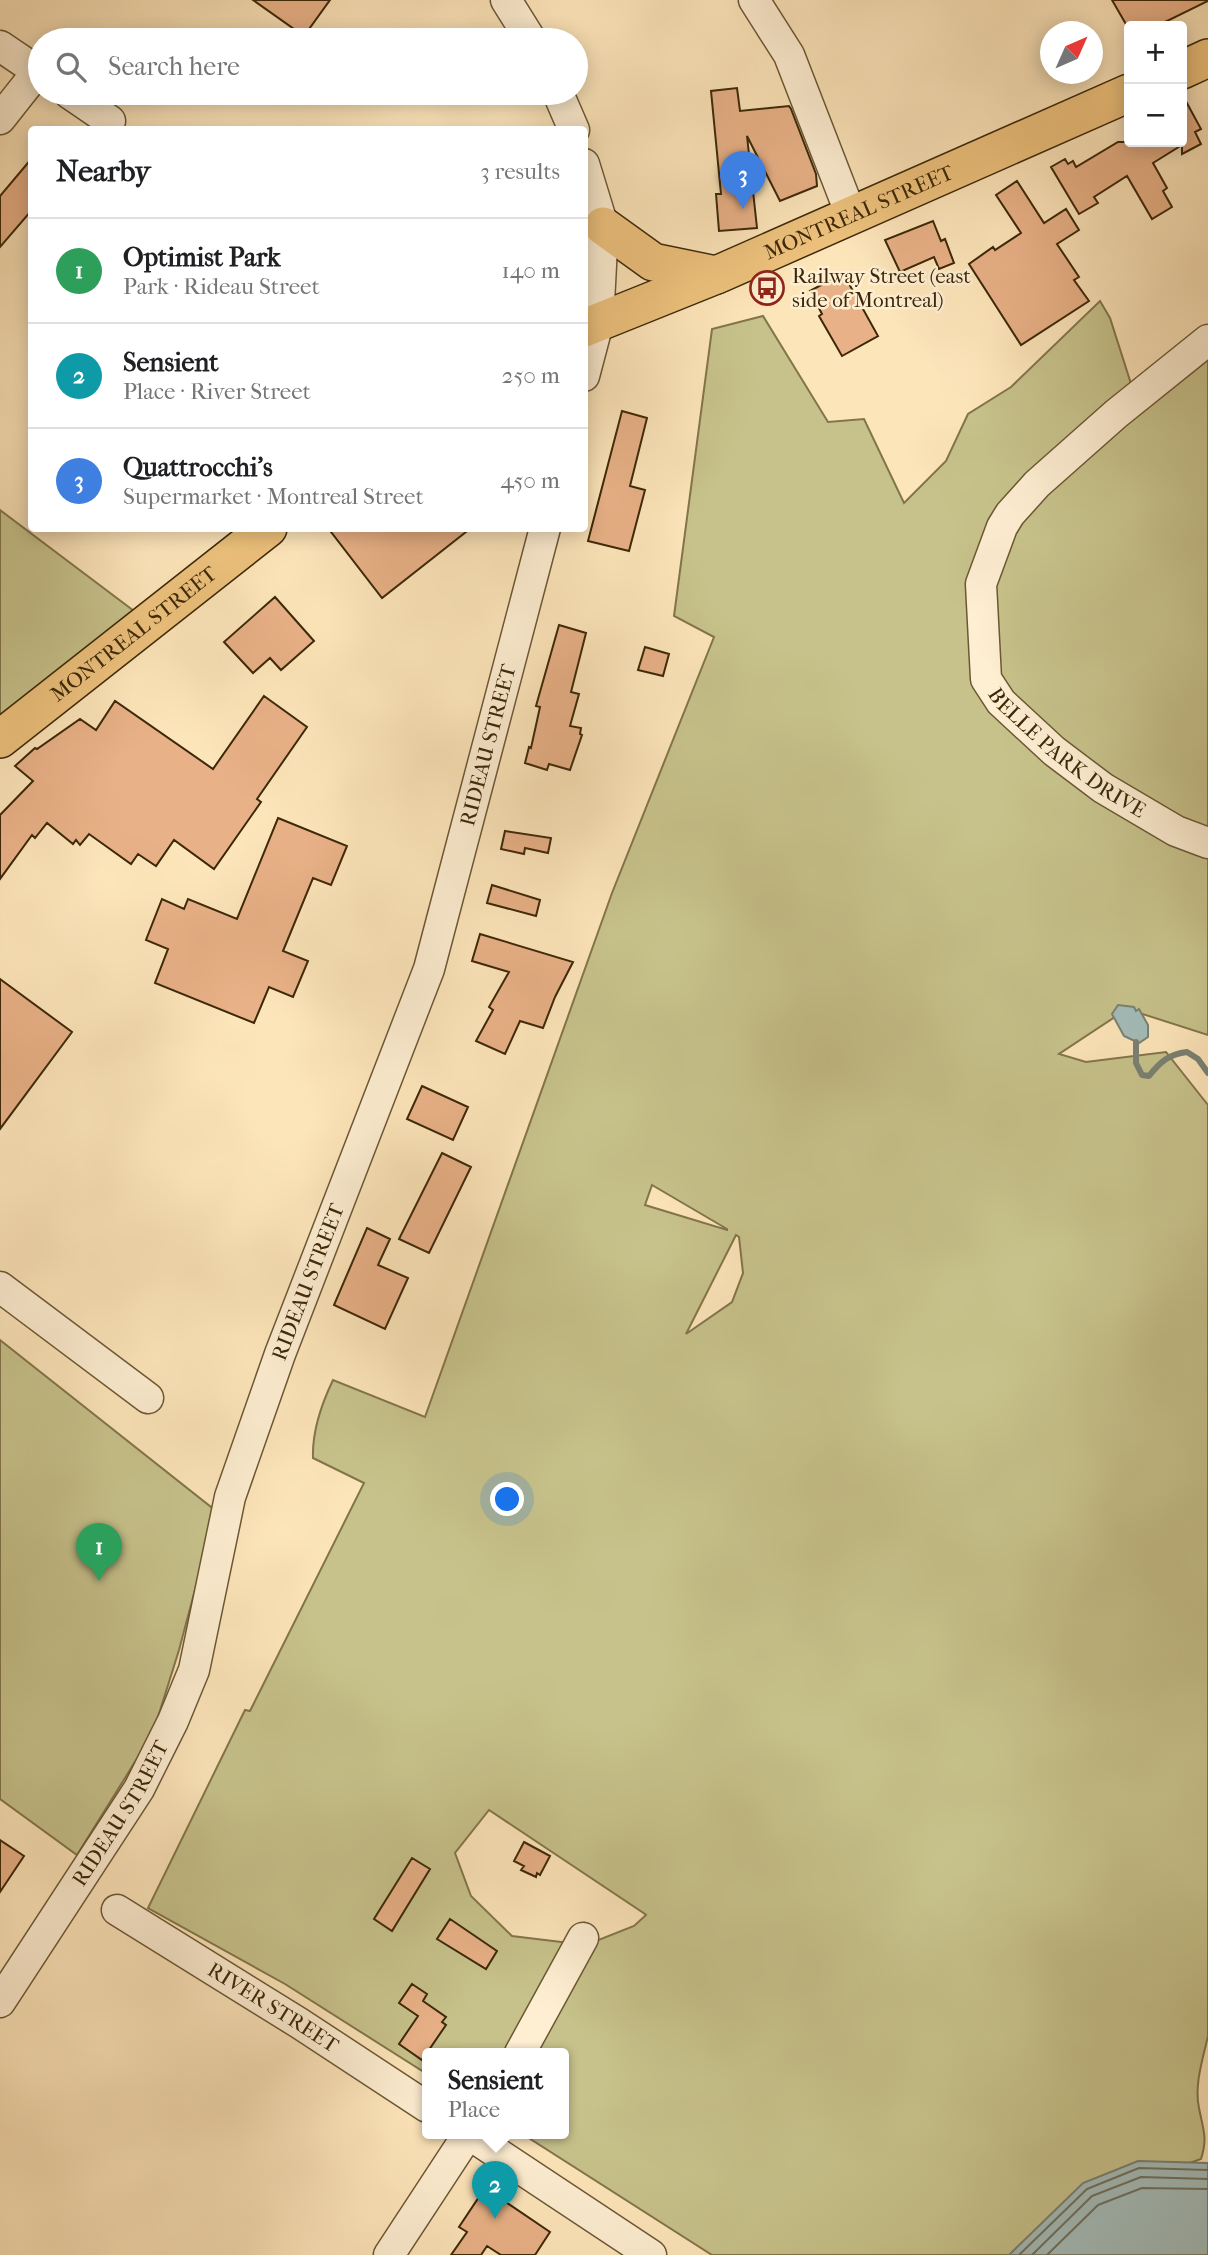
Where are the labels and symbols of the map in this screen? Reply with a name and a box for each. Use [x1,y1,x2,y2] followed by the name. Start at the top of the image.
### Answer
[1040,21,1103,84] north arrow
[720,151,766,209] pin: 3
[760,160,958,265] street label: MONTREAL STREET
[792,264,971,312] place label: Railway Street (east side of Montreal)
[748,269,786,307] bus stop icon: Railway Street (east side of Montreal)
[46,561,222,706] street label: MONTREAL STREET
[455,661,521,829] street label: RIDEAU STREET
[983,684,1150,823] street label: BELLE PARK DRIVE
[267,1199,349,1364] street label: RIDEAU STREET
[490,1482,524,1516] your location
[76,1523,122,1581] pin: 1
[67,1736,174,1890] street label: RIDEAU STREET
[203,1957,344,2058] street label: RIVER STREET
[472,2161,518,2219] pin: 2

